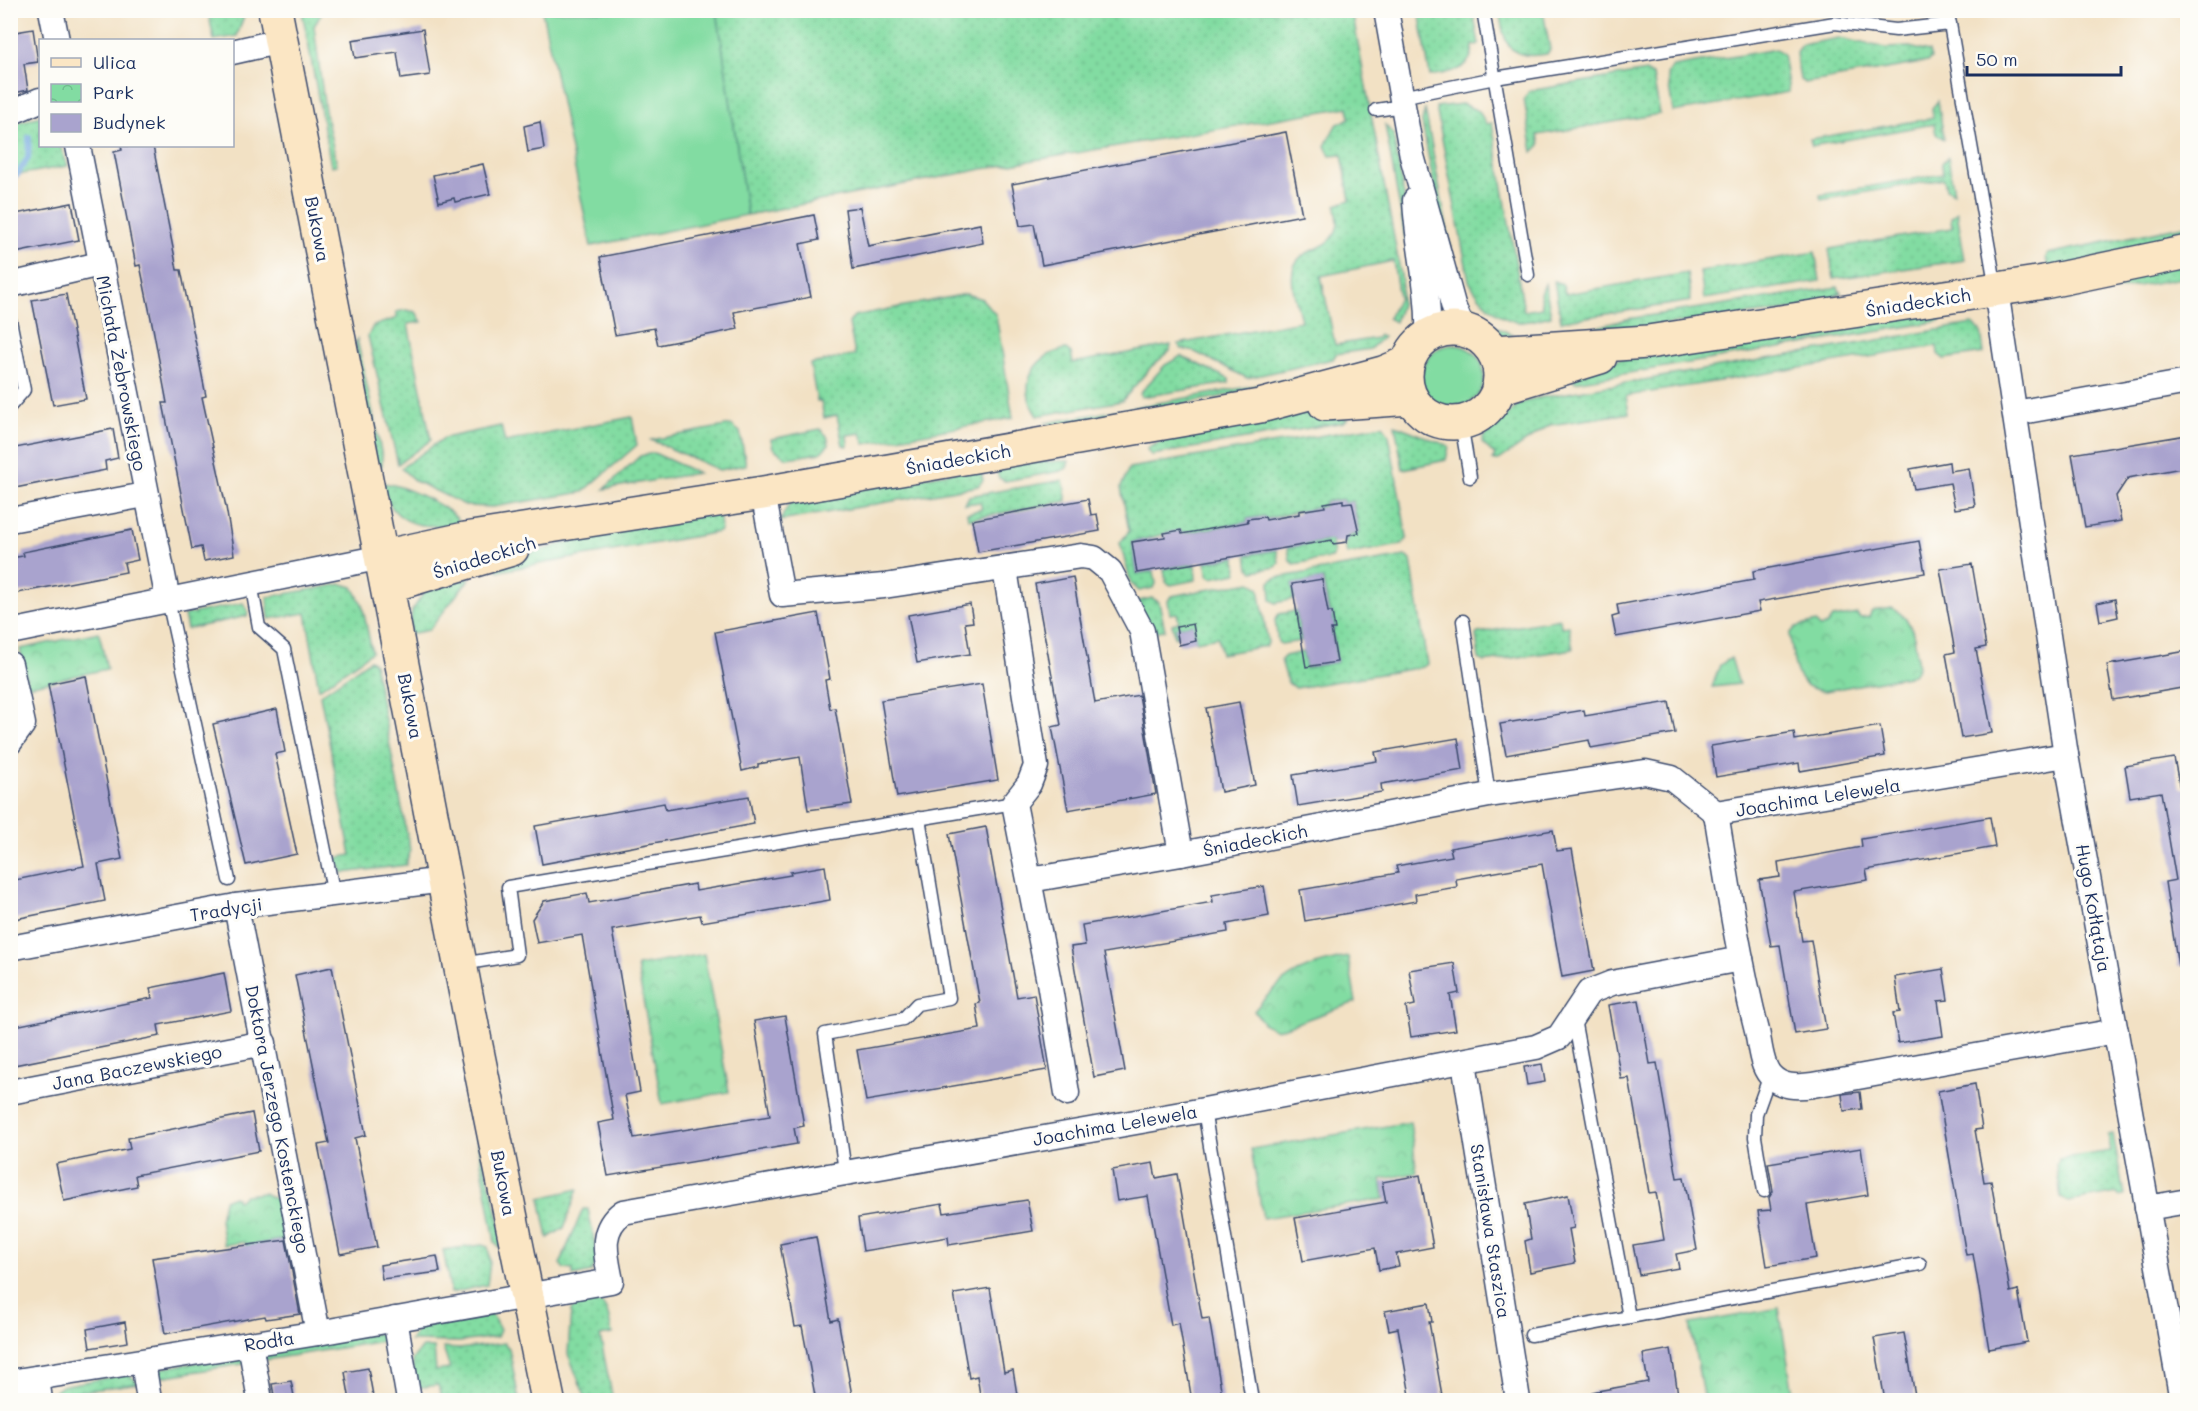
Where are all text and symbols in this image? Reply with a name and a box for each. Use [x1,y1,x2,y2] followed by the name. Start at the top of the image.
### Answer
[39,39,234,147] legend
[1967,39,2122,77] scale bar
[1976,47,2018,71] text: 50 m
[93,50,137,74] text: Ulica
[93,80,134,104] text: Park
[93,110,166,134] text: Budynek
[300,194,336,264] street label: Bukowa
[91,273,153,473] street label: Michała Żebrowskiego
[1864,282,1972,322] street label: Śniadeckich
[904,438,1012,480] street label: Śniadeckich
[430,530,538,584] street label: Śniadeckich
[393,671,429,741] street label: Bukowa
[1734,772,1902,822] street label: Joachima Lelewela
[1201,818,1309,862] street label: Śniadeckich
[2071,842,2117,974] street label: Hugo Kołłątaja
[188,891,264,927] street label: Tradycji
[240,983,316,1255] street label: Doktora Jerzego Kostenckiego
[50,1039,224,1095] street label: Jana Baczewskiego
[1031,1099,1199,1151] street label: Joachima Lelewela
[1465,1142,1517,1320] street label: Stanisława Staszica
[486,1148,522,1218] street label: Bukowa
[242,1325,296,1357] street label: Rodła

